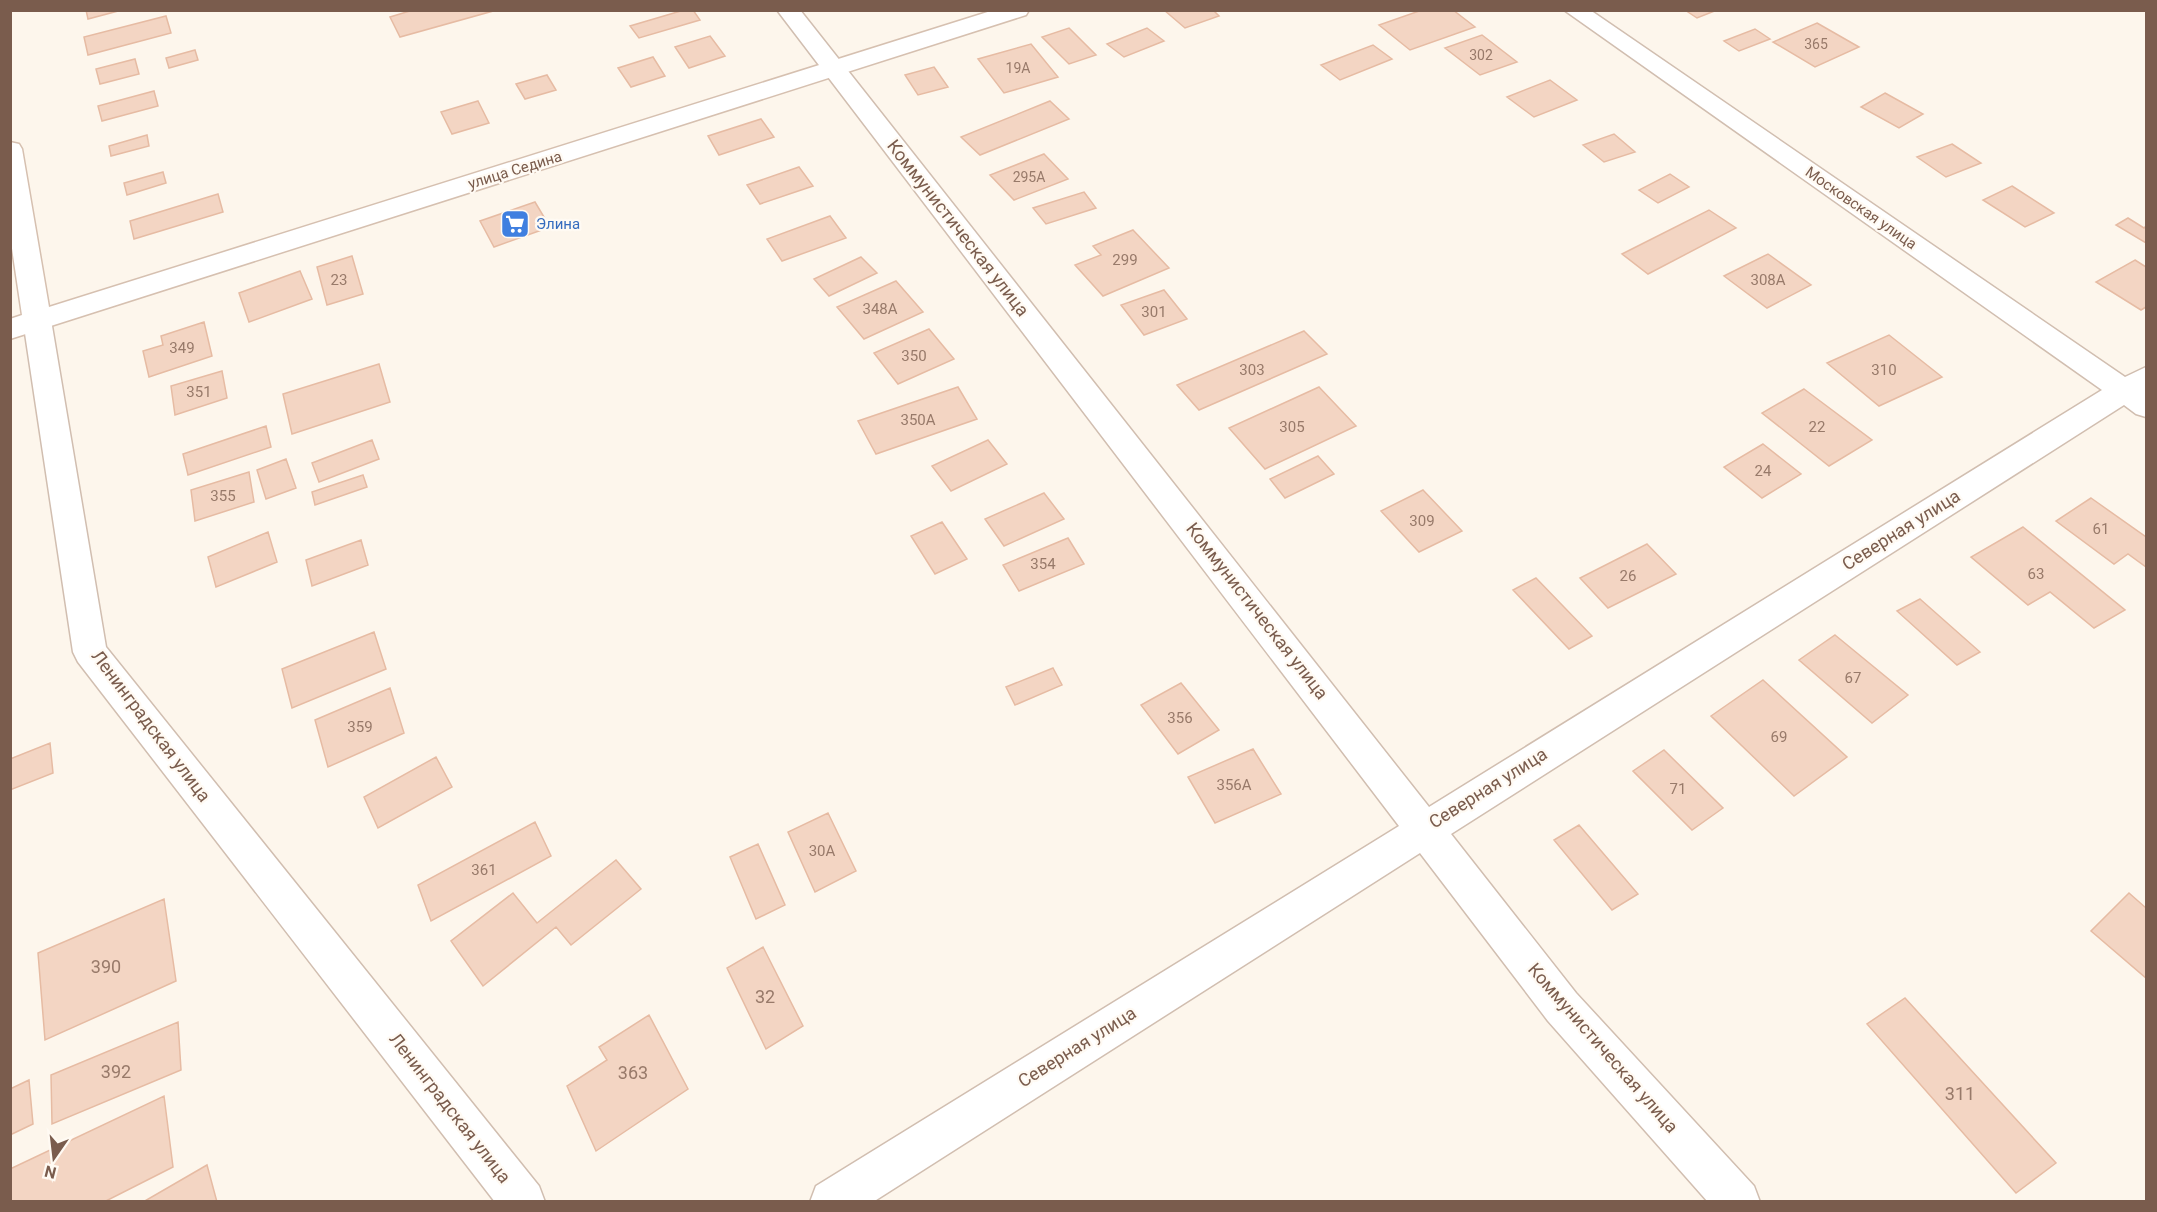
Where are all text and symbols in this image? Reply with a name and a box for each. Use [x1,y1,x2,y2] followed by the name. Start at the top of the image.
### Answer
[1804,36,1828,52] house number: 365
[1469,47,1493,63] house number: 302
[1006,60,1030,76] house number: 19А
[883,135,1034,320] street label: Коммунистическая улица
[466,147,564,193] street label: улица Седина
[1802,163,1920,253] street label: Московская улица
[1013,169,1045,185] house number: 295А
[499,208,531,240] supermarket icon: Элина
[536,215,580,233] place label: Элина
[1112,251,1138,269] house number: 299
[331,271,347,289] house number: 23
[1750,271,1786,289] house number: 308А
[862,300,898,318] house number: 348А
[1141,303,1167,321] house number: 301
[169,339,195,357] house number: 349
[901,347,927,365] house number: 350
[1239,361,1265,379] house number: 303
[1871,361,1897,379] house number: 310
[186,383,212,401] house number: 351
[900,411,936,429] house number: 350А
[1279,418,1305,436] house number: 305
[1809,418,1825,436] house number: 22
[1755,462,1772,480] house number: 24
[1838,485,1964,574] street label: Северная улица
[210,487,236,505] house number: 355
[1409,512,1435,530] house number: 309
[1182,518,1333,703] street label: Коммунистическая улица
[2093,520,2109,538] house number: 61
[1030,555,1056,573] house number: 354
[2028,565,2044,583] house number: 63
[1620,567,1636,585] house number: 26
[88,646,215,806] street label: Ленинградская улица
[1845,669,1861,687] house number: 67
[1167,709,1193,727] house number: 356
[347,718,373,736] house number: 359
[1771,728,1787,746] house number: 69
[1425,743,1551,832] street label: Северная улица
[1216,776,1252,794] house number: 356А
[1670,780,1686,798] house number: 71
[809,842,836,860] house number: 30А
[471,861,497,879] house number: 361
[91,956,121,977] house number: 390
[1524,958,1683,1137] street label: Коммунистическая улица
[755,986,775,1007] house number: 32
[1014,1002,1140,1091] street label: Северная улица
[385,1029,515,1187] street label: Ленинградская улица
[101,1061,131,1082] house number: 392
[618,1062,648,1083] house number: 363
[1945,1083,1975,1104] house number: 311
[24,1128,84,1188] north arrow
[43,1161,58,1183] text: N

